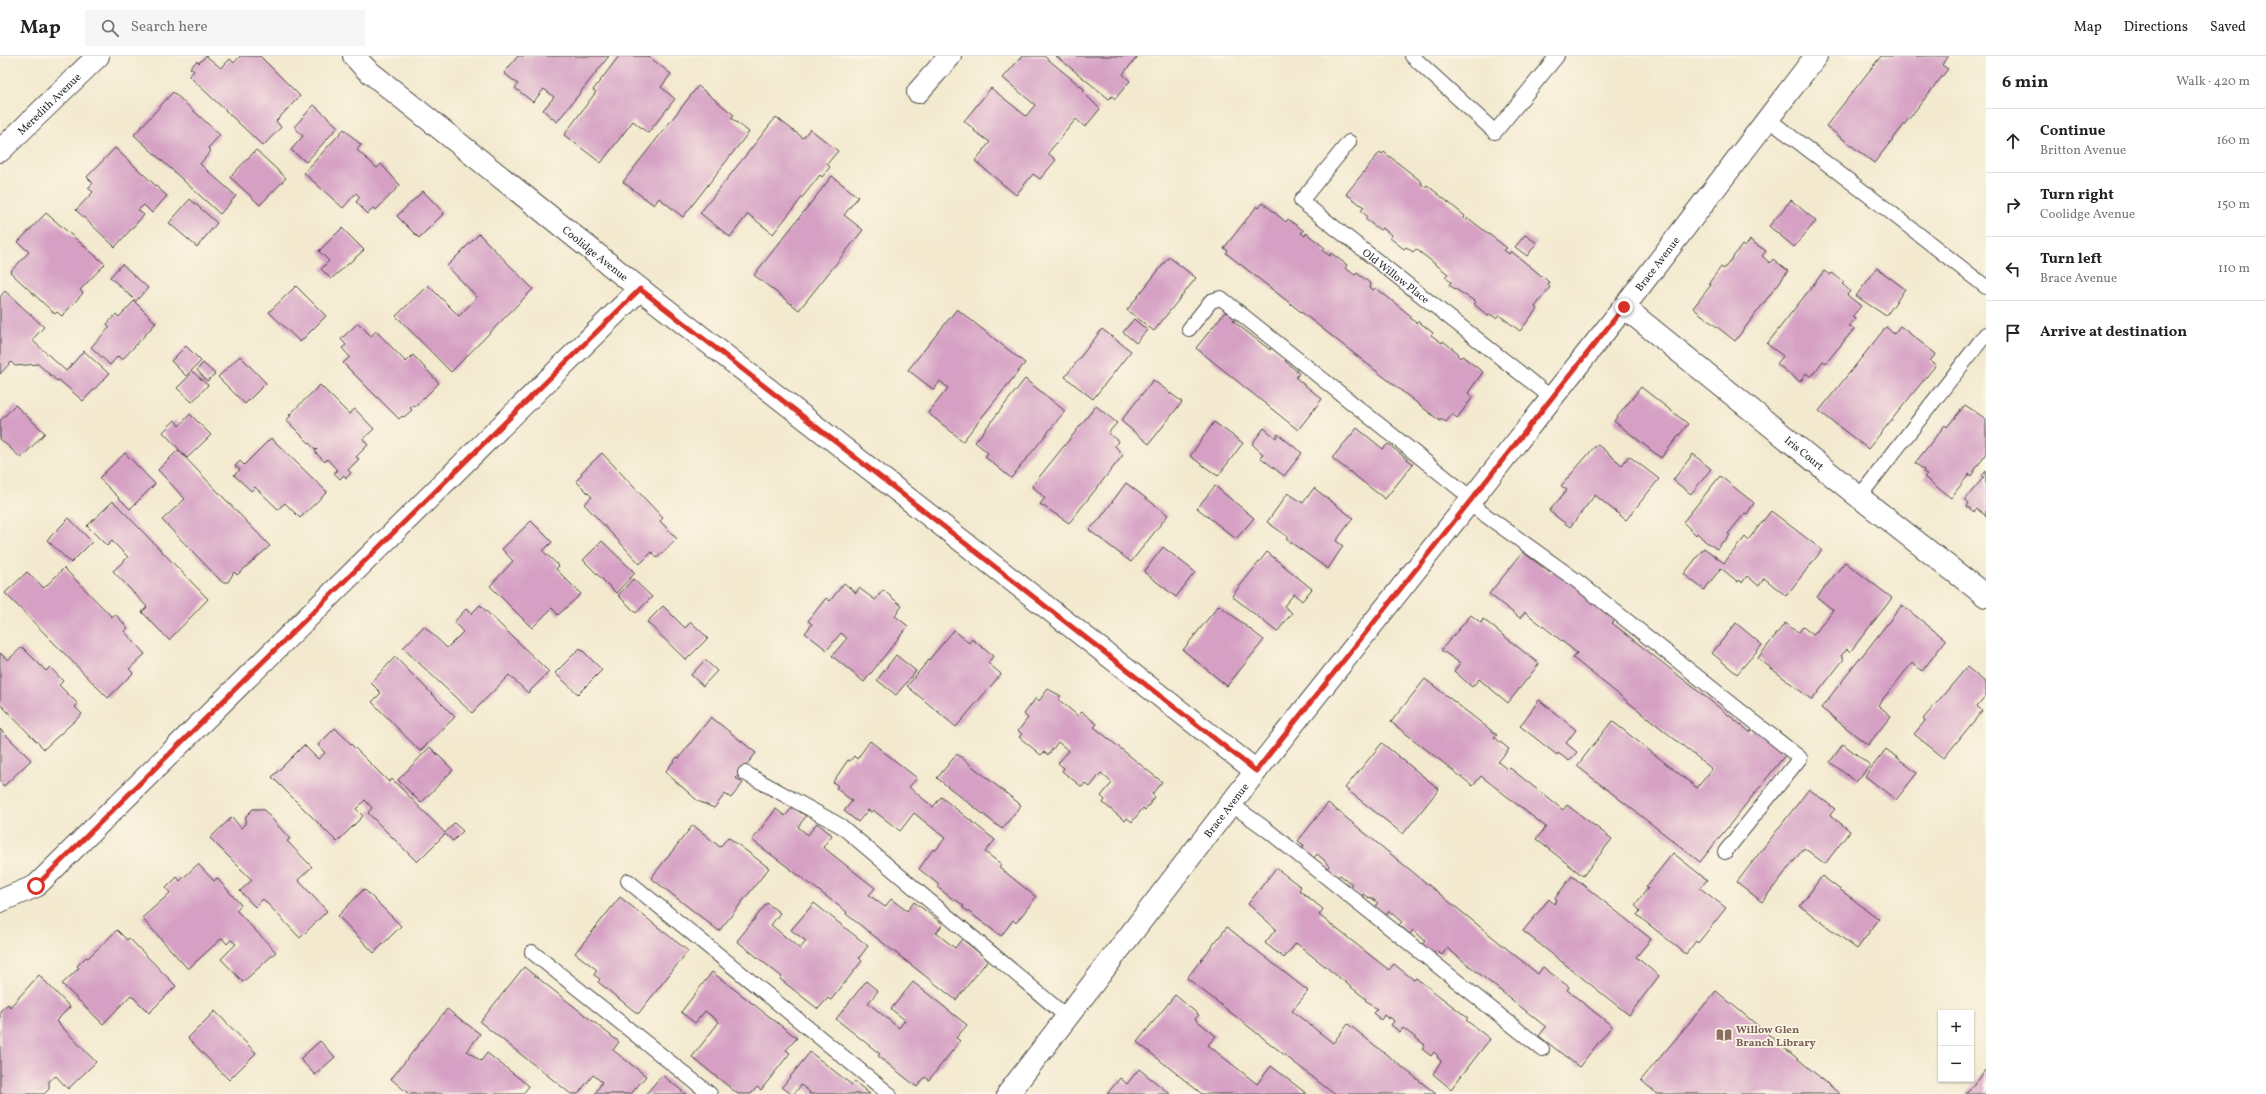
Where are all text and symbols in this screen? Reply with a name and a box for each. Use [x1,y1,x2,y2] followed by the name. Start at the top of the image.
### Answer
[85,10,365,46] search box
[20,15,61,41] text: Map
[99,17,121,39] icon: search
[131,17,208,38] text: Search here
[2074,18,2102,37] text: Map
[2124,18,2188,37] text: Directions
[2210,18,2246,37] text: Saved
[15,70,85,139] street label: Meredith Avenue
[2002,71,2048,94] text: 6 min
[2176,73,2250,91] text: Walk · 420 m
[2040,121,2105,142] text: Continue
[2002,130,2024,152] icon: ahead
[2216,132,2250,150] text: 160 m
[2040,142,2126,160] text: Britton Avenue
[2040,185,2114,206] text: Turn right
[2002,194,2024,216] icon: right
[2217,196,2250,214] text: 150 m
[2040,206,2135,224] text: Coolidge Avenue
[558,223,631,286] street label: Coolidge Avenue
[1633,234,1684,295] street label: Brace Avenue
[1359,246,1432,308] street label: Old Willow Place
[2040,249,2102,270] text: Turn left
[2002,258,2024,280] icon: left
[2218,260,2250,278] text: 110 m
[2040,270,2117,288] text: Brace Avenue
[1615,298,1633,316] route end
[2002,322,2024,344] icon: arrive
[2040,322,2187,343] text: Arrive at destination
[1781,434,1826,475] street label: Iris Court
[1201,780,1253,841] street label: Brace Avenue
[27,877,45,895] route start
[1938,1010,1974,1082] map controls
[1938,1010,1974,1046] button: +
[1736,1023,1817,1051] place label: Willow Glen Branch Library
[1715,1026,1733,1044] library icon: Willow Glen Branch Library
[1938,1046,1974,1082] button: −

